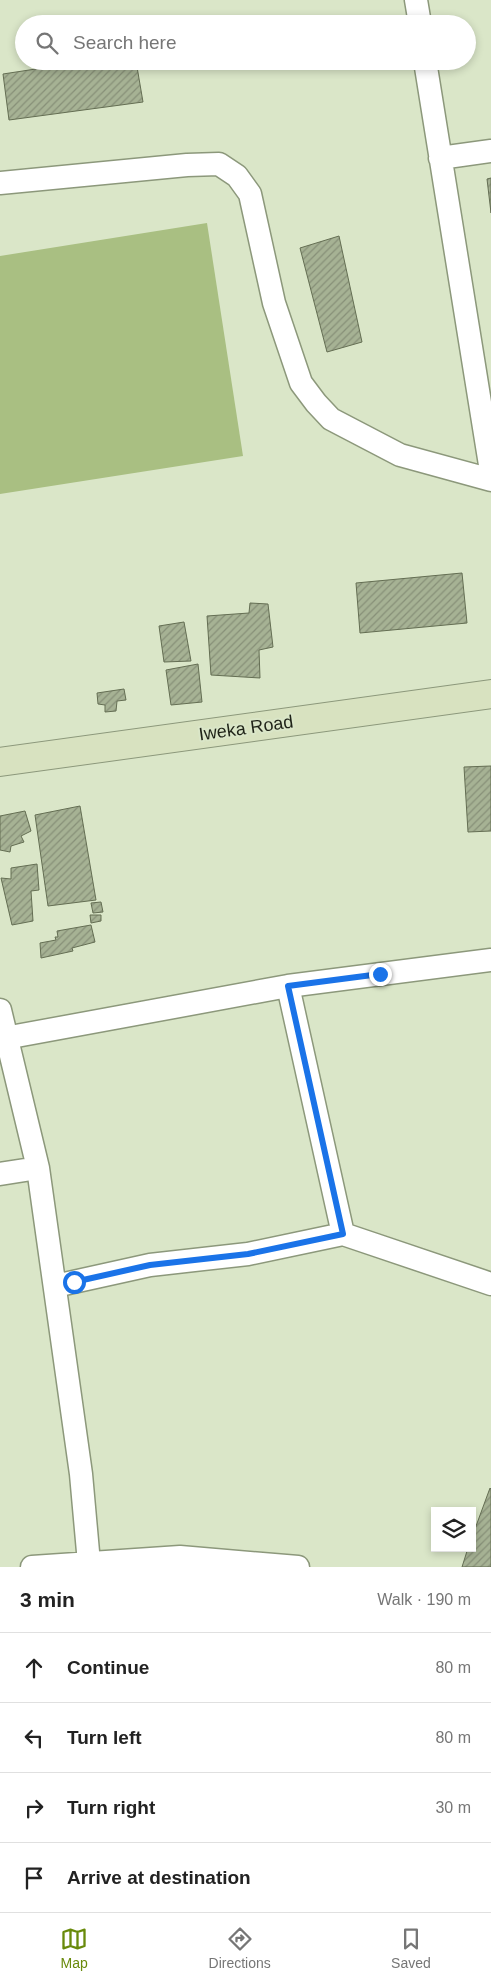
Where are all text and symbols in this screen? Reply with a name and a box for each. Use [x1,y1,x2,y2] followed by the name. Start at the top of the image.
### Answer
[15,15,476,70] search box
[33,29,61,57] icon: search
[73,32,177,53] text: Search here
[198,711,294,745] street label: Iweka Road
[369,963,392,986] route end
[63,1271,86,1294] route start
[431,1507,476,1552] map controls
[431,1507,476,1552] button: layers
[20,1588,75,1611] text: 3 min
[377,1591,471,1608] text: Walk · 190 m
[20,1654,48,1682] icon: ahead
[67,1657,149,1678] text: Continue
[435,1659,471,1676] text: 80 m
[20,1724,48,1752] icon: left
[67,1727,142,1748] text: Turn left
[435,1729,471,1746] text: 80 m
[20,1794,48,1822] icon: right
[67,1797,155,1818] text: Turn right
[435,1799,471,1816] text: 30 m
[20,1864,48,1892] icon: arrive
[67,1867,251,1888] text: Arrive at destination
[60,1925,88,1971] tab: Map
[209,1925,271,1971] tab: Directions
[391,1925,431,1971] tab: Saved

